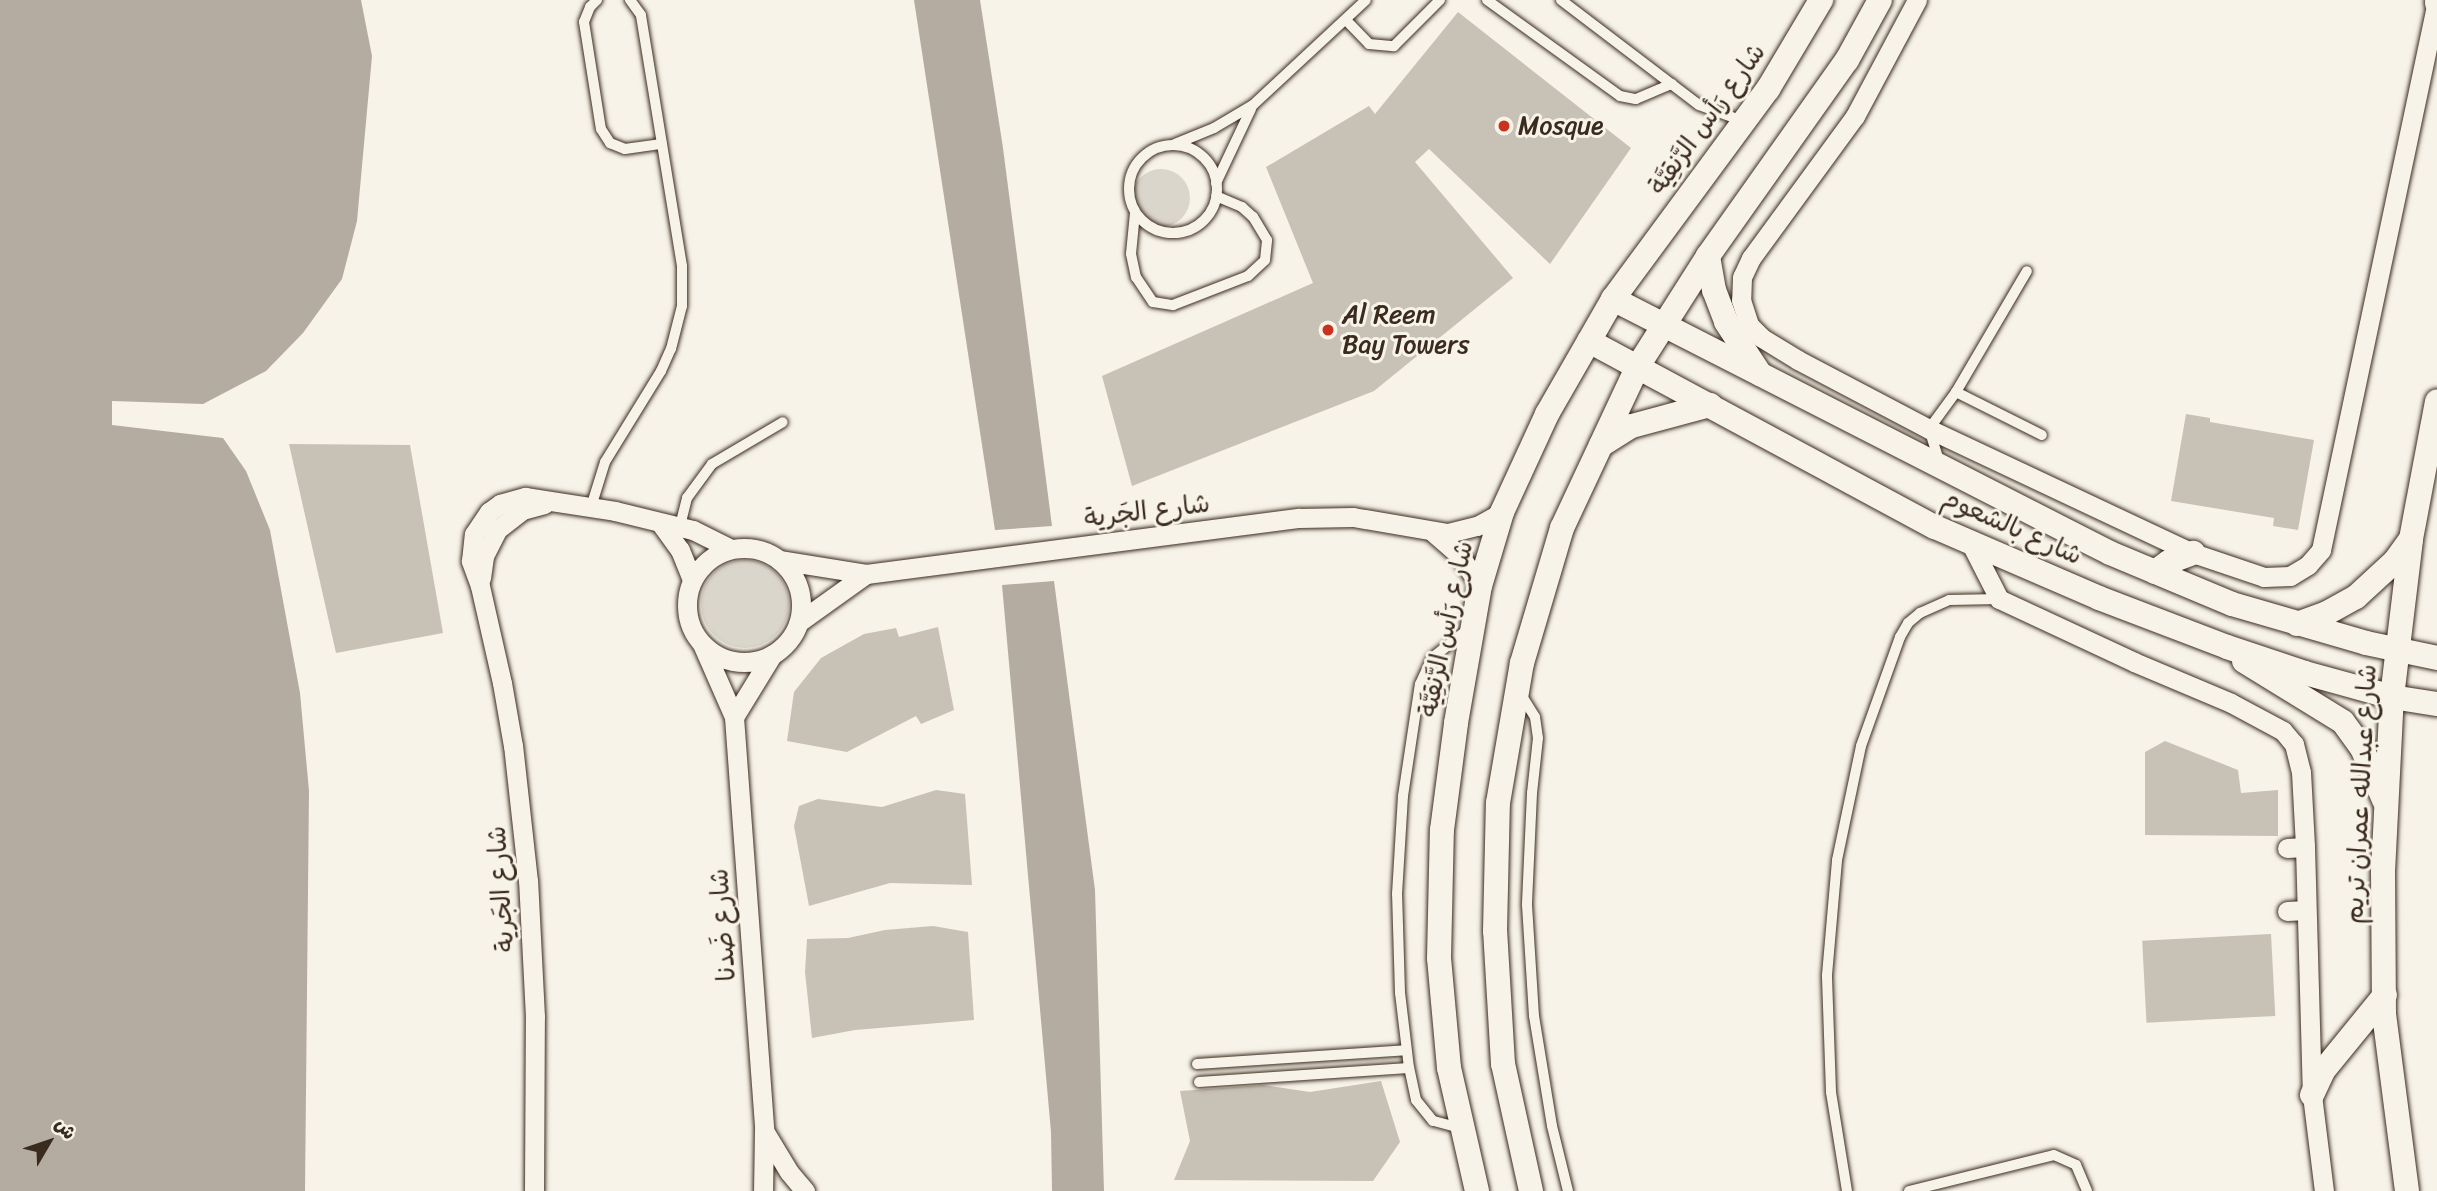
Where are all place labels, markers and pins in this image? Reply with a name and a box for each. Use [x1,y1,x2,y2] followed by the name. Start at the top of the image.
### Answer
[1518,110,1604,142] place label: Mosque
[1496,118,1512,134] marker: Mosque
[1342,299,1470,360] place label: Al Reem Bay Towers
[1320,322,1336,338] marker: Al Reem Bay Towers

